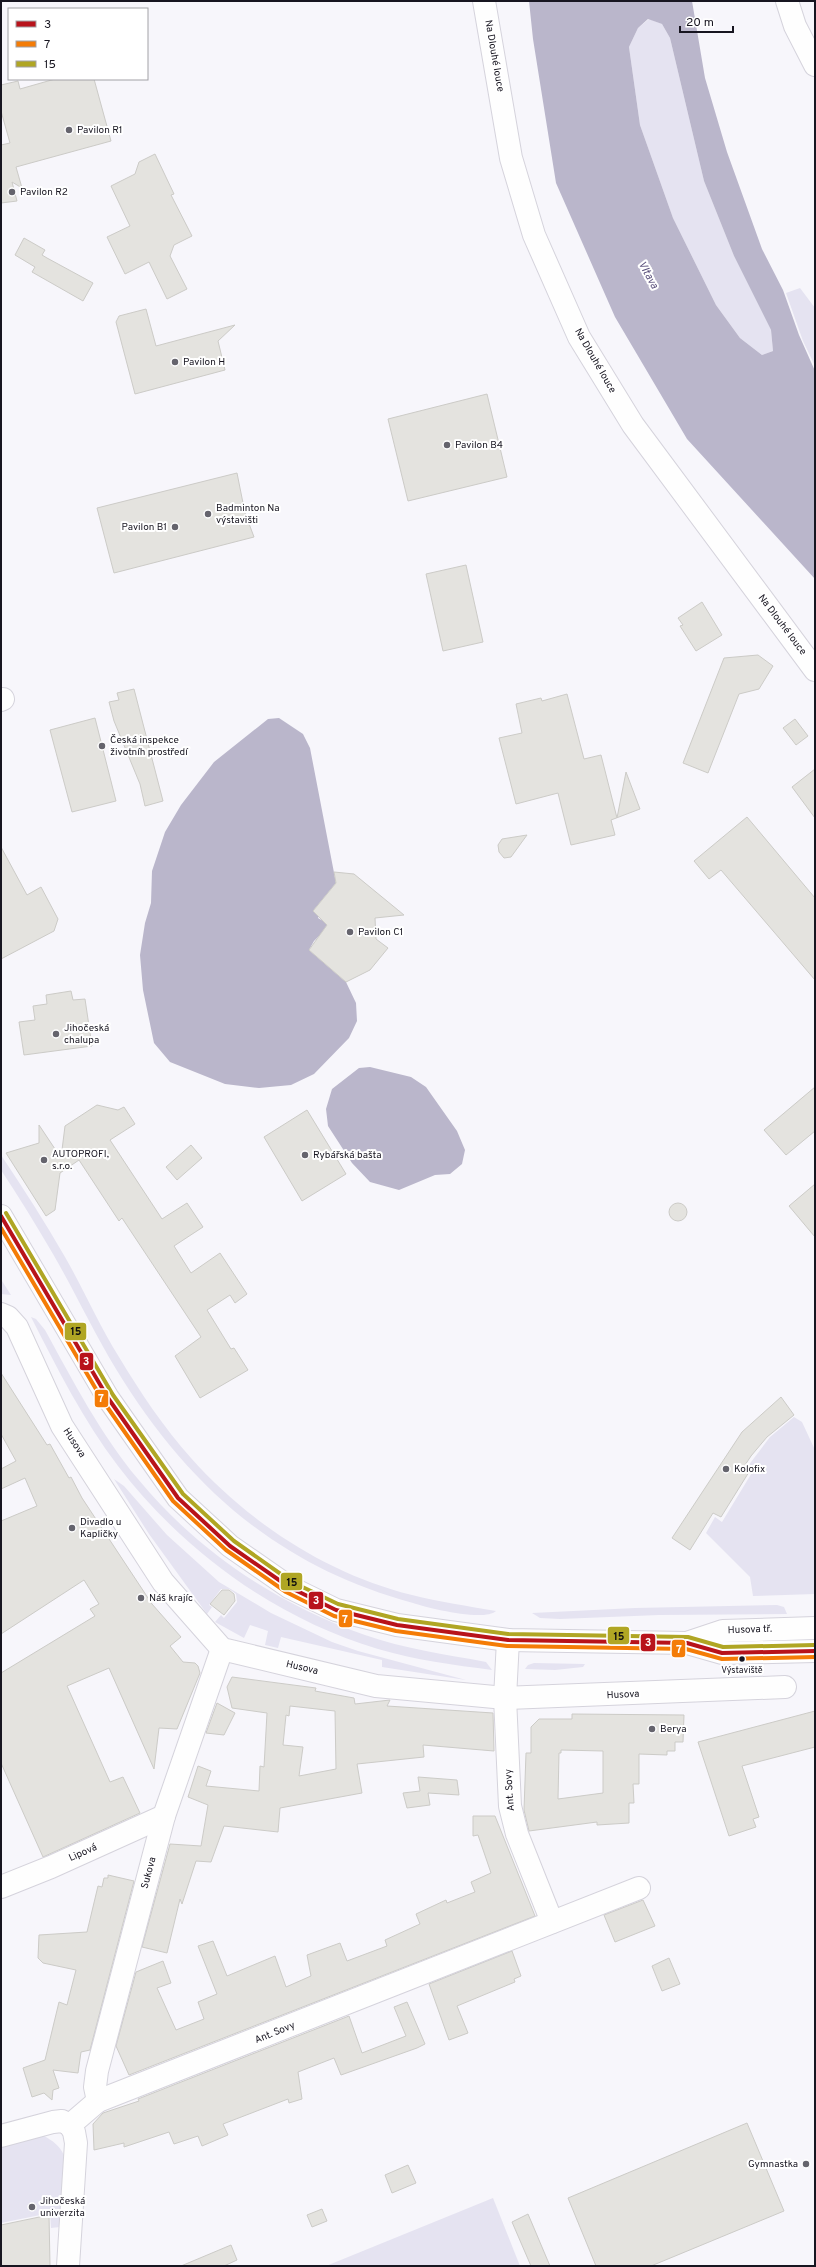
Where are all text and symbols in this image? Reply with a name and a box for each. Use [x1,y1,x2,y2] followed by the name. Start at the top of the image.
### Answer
[8,8,148,80] legend
[680,8,733,34] scale bar
[686,15,714,31] text: 20 m
[44,17,51,33] text: 3
[481,19,507,93] street label: Na Dlouhé louce
[44,37,50,53] text: 7
[44,57,56,73] text: 15
[77,124,123,137] place label: Pavilon R1
[64,125,74,135] marker: Pavilon R1
[20,186,68,199] place label: Pavilon R2
[7,187,17,197] marker: Pavilon R2
[635,259,662,292] water label: Vltava
[571,326,619,396] street label: Na Dlouhé louce
[183,356,225,369] place label: Pavilon H
[170,357,180,367] marker: Pavilon H
[455,439,503,452] place label: Pavilon B4
[442,440,452,450] marker: Pavilon B4
[216,502,279,527] place label: Badminton Na výstavišti
[203,509,213,519] marker: Badminton Na výstavišti
[122,521,167,534] place label: Pavilon B1
[170,522,180,532] marker: Pavilon B1
[755,592,809,658] street label: Na Dlouhé louce
[110,734,189,759] place label: Česká inspekce životníh prostředí
[97,741,107,751] marker: Česká inspekce životníh prostředí
[358,926,403,939] place label: Pavilon C1
[345,927,355,937] marker: Pavilon C1
[64,1022,109,1047] place label: Jihočeská chalupa
[51,1029,61,1039] marker: Jihočeská chalupa
[52,1148,109,1173] place label: AUTOPROFI, s.r.o.
[313,1149,381,1162] place label: Rybářská bašta
[300,1150,310,1160] marker: Rybářská bašta
[39,1155,49,1165] marker: AUTOPROFI, s.r.o.
[64,1322,87,1341] line badge: 15
[70,1325,82,1339] text: 15
[79,1352,94,1371] line badge: 3
[83,1355,89,1369] text: 3
[94,1389,109,1408] line badge: 7
[98,1392,104,1406] text: 7
[60,1426,88,1460] street label: Husova
[734,1463,765,1476] place label: Kolofix
[721,1464,731,1474] marker: Kolofix
[80,1516,122,1541] place label: Divadlo u Kapličky
[67,1523,77,1533] marker: Divadlo u Kapličky
[280,1572,303,1591] line badge: 15
[286,1576,298,1590] text: 15
[308,1591,324,1610] line badge: 3
[149,1592,193,1605] place label: Náš krajíc
[136,1593,146,1603] marker: Náš krajíc
[313,1594,319,1608] text: 3
[338,1609,353,1628] line badge: 7
[342,1613,348,1627] text: 7
[728,1623,772,1637] street label: Husova tř.
[607,1626,630,1645] line badge: 15
[613,1630,625,1644] text: 15
[640,1633,656,1652] line badge: 3
[645,1636,651,1650] text: 3
[671,1639,686,1658] line badge: 7
[676,1643,682,1657] text: 7
[737,1654,747,1664] marker: Výstaviště
[284,1658,320,1678] street label: Husova
[721,1665,763,1676] place label: Výstaviště
[606,1688,640,1702] street label: Husova
[660,1723,686,1736] place label: Berya
[647,1724,657,1734] marker: Berya
[502,1768,518,1812] street label: Ant. Sovy
[67,1841,99,1865] street label: Lipová
[139,1856,159,1890] street label: Sukova
[253,2019,297,2047] street label: Ant. Sovy
[748,2158,798,2171] place label: Gymnastka
[801,2159,811,2169] marker: Gymnastka
[40,2195,85,2220] place label: Jihočeská univerzita
[27,2202,37,2212] marker: Jihočeská univerzita

